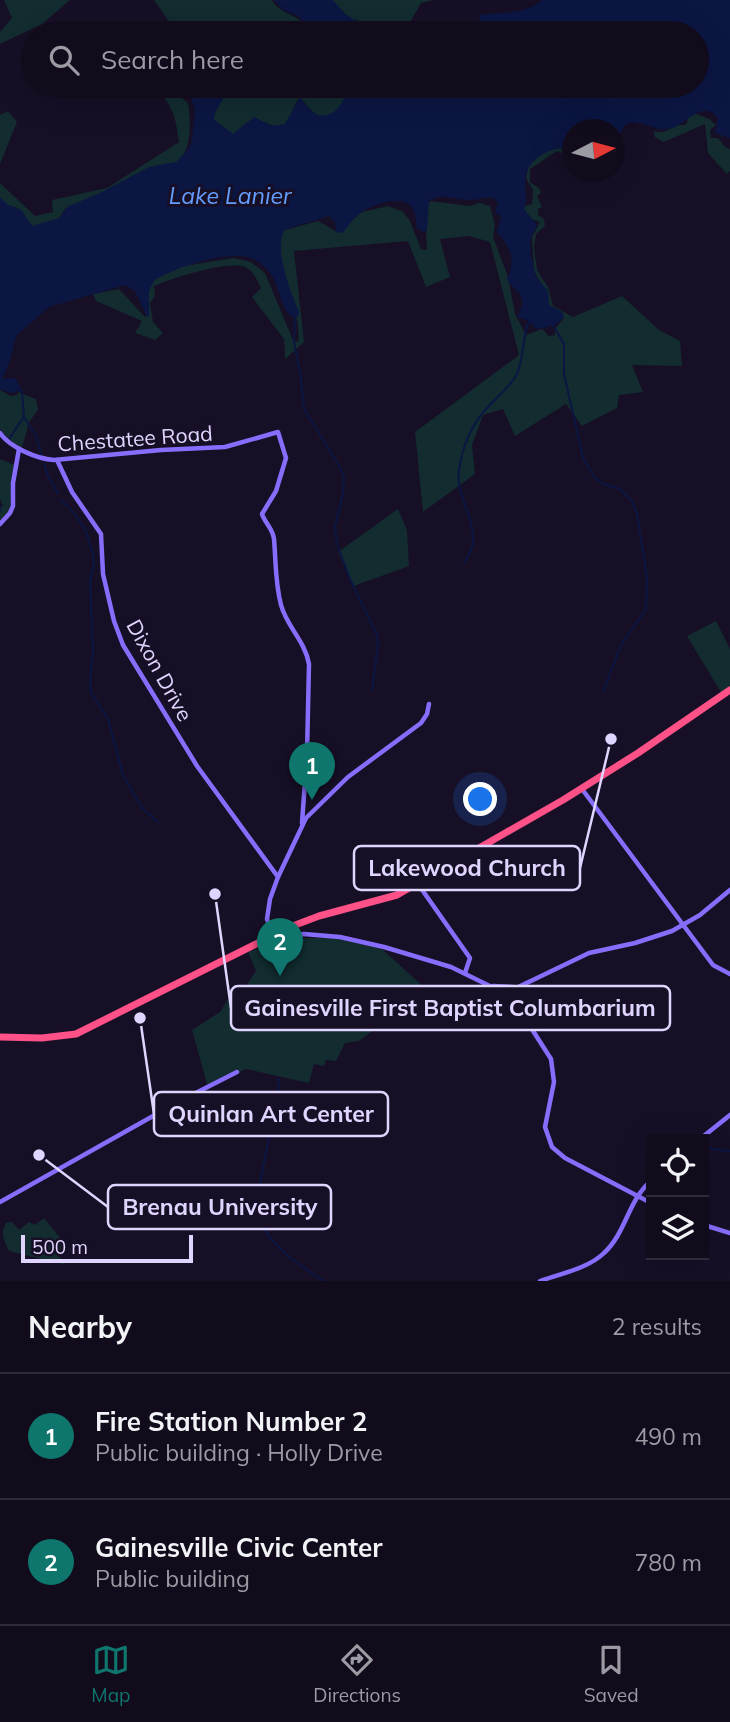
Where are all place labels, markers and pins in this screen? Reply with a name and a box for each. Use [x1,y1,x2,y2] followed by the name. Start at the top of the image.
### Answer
[289,742,335,800] pin: 1
[354,846,580,890] callout: Lakewood Church
[257,918,303,976] pin: 2
[231,986,670,1030] callout: Gainesville First Baptist Columbarium
[154,1092,388,1136] callout: Quinlan Art Center
[108,1185,331,1229] callout: Brenau University

